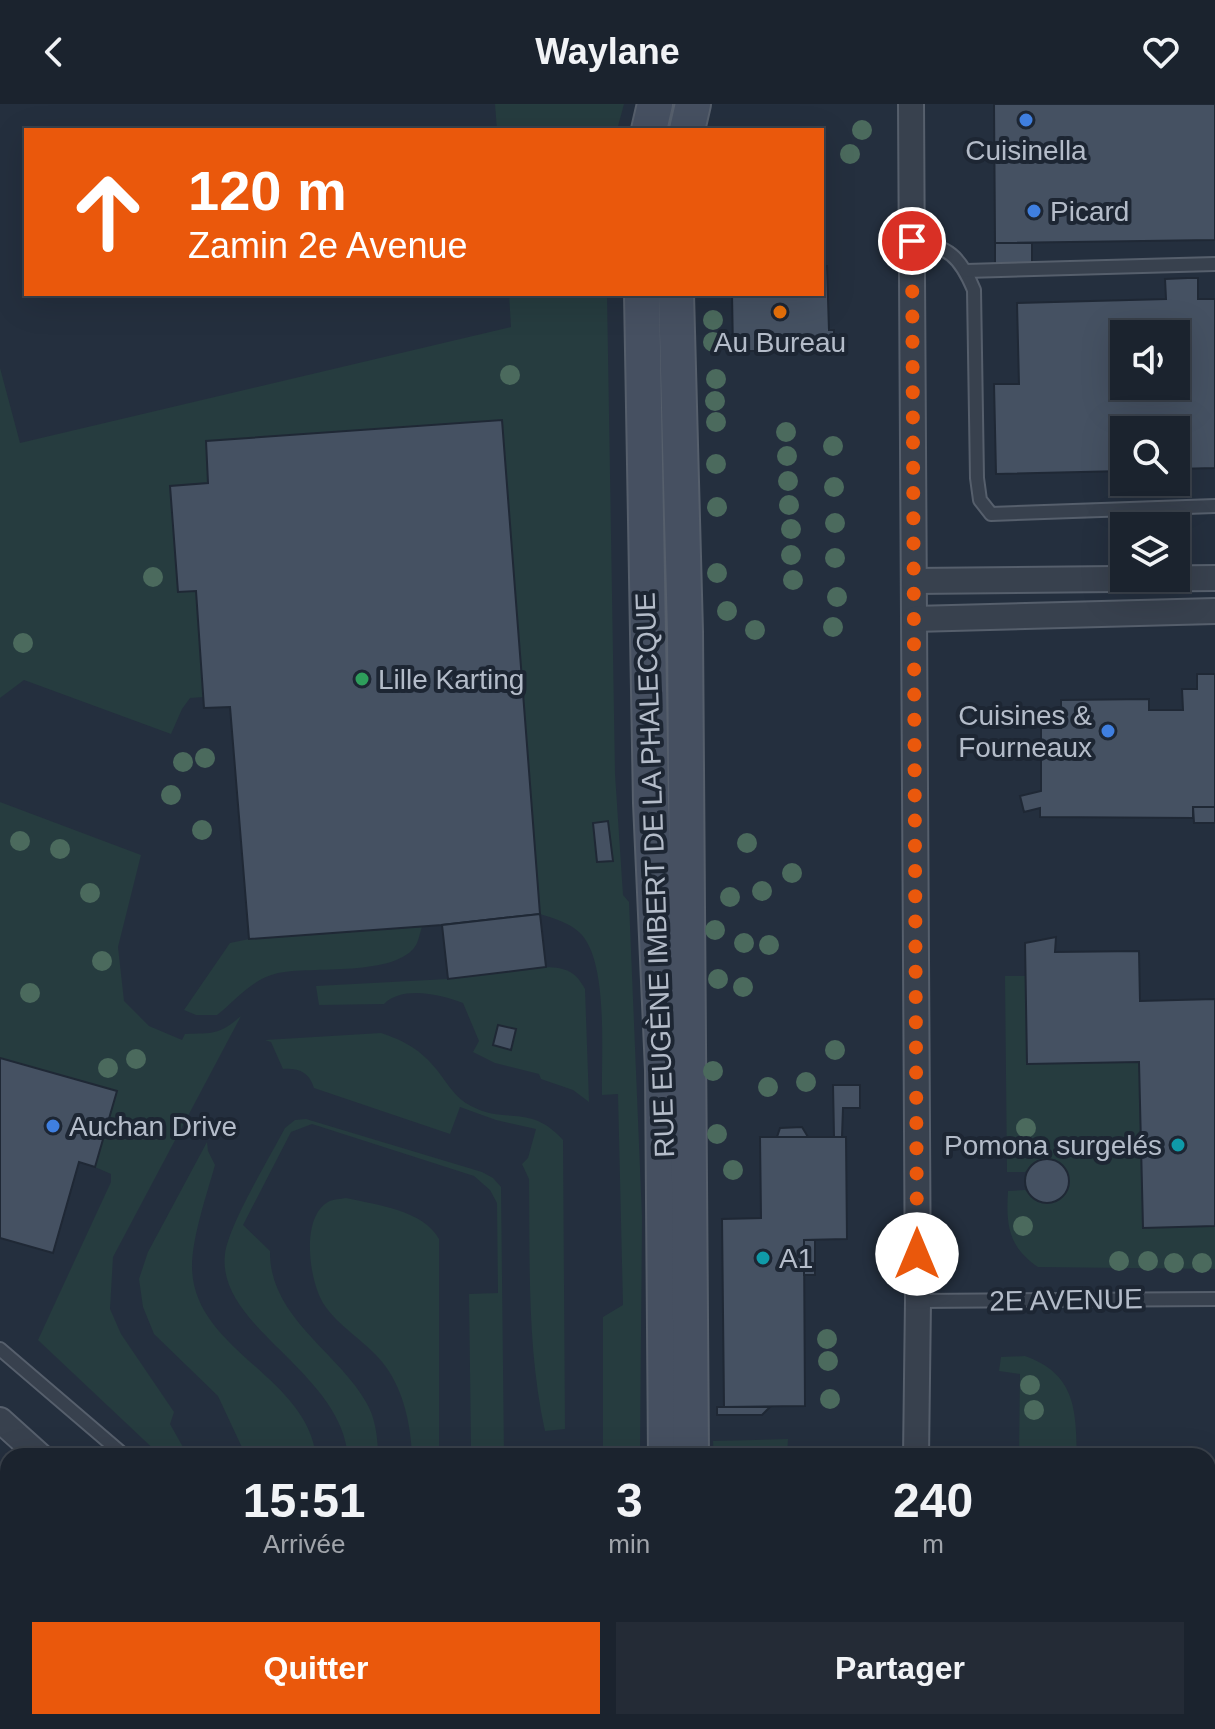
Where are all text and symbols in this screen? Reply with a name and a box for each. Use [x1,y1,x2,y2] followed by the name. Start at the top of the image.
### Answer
[32,30,76,74] icon: back
[1139,30,1183,74] icon: heart
[535,31,680,72] text: Waylane
[1017,111,1035,129] marker: Cuisinella
[965,135,1087,166] place label: Cuisinella
[188,159,347,222] text: 120 m
[56,160,160,264] icon: ahead
[1050,196,1129,227] place label: Picard
[1025,202,1043,220] marker: Picard
[878,207,946,275] pin
[890,219,934,263] icon: arrive
[188,225,468,266] text: Zamin 2e Avenue
[771,303,789,321] marker: Au Bureau
[1110,320,1190,592] map controls
[1110,320,1190,400] button: sound
[714,327,846,358] place label: Au Bureau
[1110,416,1190,496] button: search
[1110,512,1190,592] button: layers
[630,592,680,1158] street label: RUE EUGÈNE IMBERT DE LA PHALECQUE
[378,664,524,695] place label: Lille Karting
[353,670,371,688] marker: Lille Karting
[958,700,1092,763] place label: Cuisines & Fourneaux
[1099,722,1117,740] marker: Cuisines & Fourneaux
[69,1111,237,1142] place label: Auchan Drive
[44,1117,62,1135] marker: Auchan Drive
[944,1130,1162,1161] place label: Pomona surgelés
[1169,1136,1187,1154] marker: Pomona surgelés
[875,1212,959,1296] position arrow
[779,1243,813,1274] place label: A1
[754,1249,772,1267] marker: A1
[989,1283,1143,1317] street label: 2E AVENUE
[243,1474,366,1527] text: 15:51
[616,1474,643,1527] text: 3
[893,1474,973,1527] text: 240
[263,1529,345,1559] text: Arrivée
[608,1529,650,1559] text: min
[922,1529,944,1559] text: m
[32,1622,600,1714] button: Quitter
[616,1622,1184,1714] button: Partager

